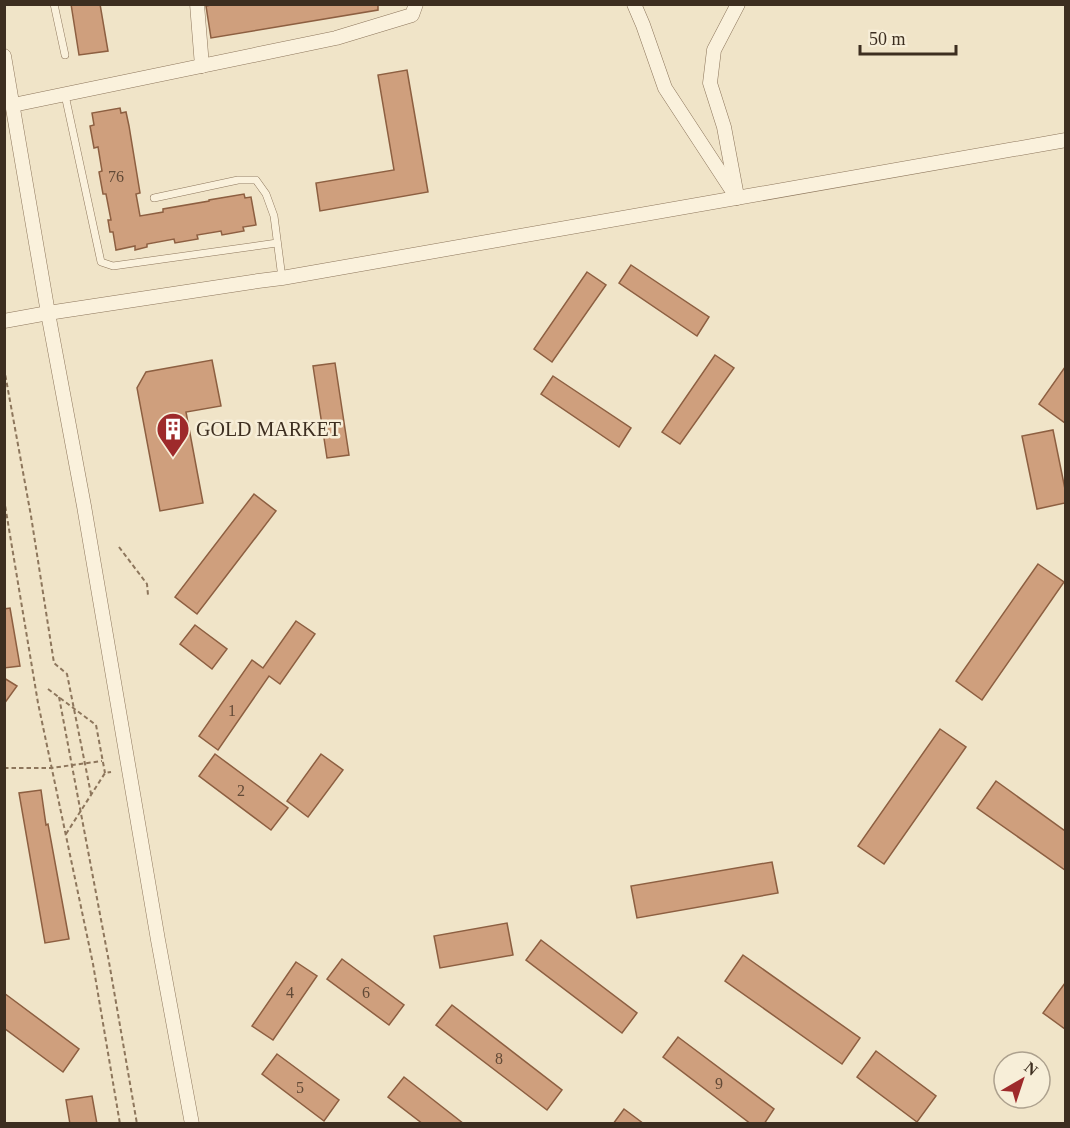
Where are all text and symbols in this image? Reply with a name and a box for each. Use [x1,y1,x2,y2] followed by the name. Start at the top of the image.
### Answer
[860,18,956,56] scale bar
[869,29,906,49] text: 50 m
[108,168,124,185] house number: 76
[155,411,191,458] building icon: GOLD MARKET
[196,418,341,440] place label: GOLD MARKET
[228,702,236,719] house number: 1
[237,782,245,799] house number: 2
[286,984,294,1001] house number: 4
[362,984,370,1001] house number: 6
[495,1050,503,1067] house number: 8
[992,1050,1052,1110] north arrow
[1021,1058,1041,1079] text: N
[715,1075,723,1092] house number: 9
[296,1079,304,1096] house number: 5

